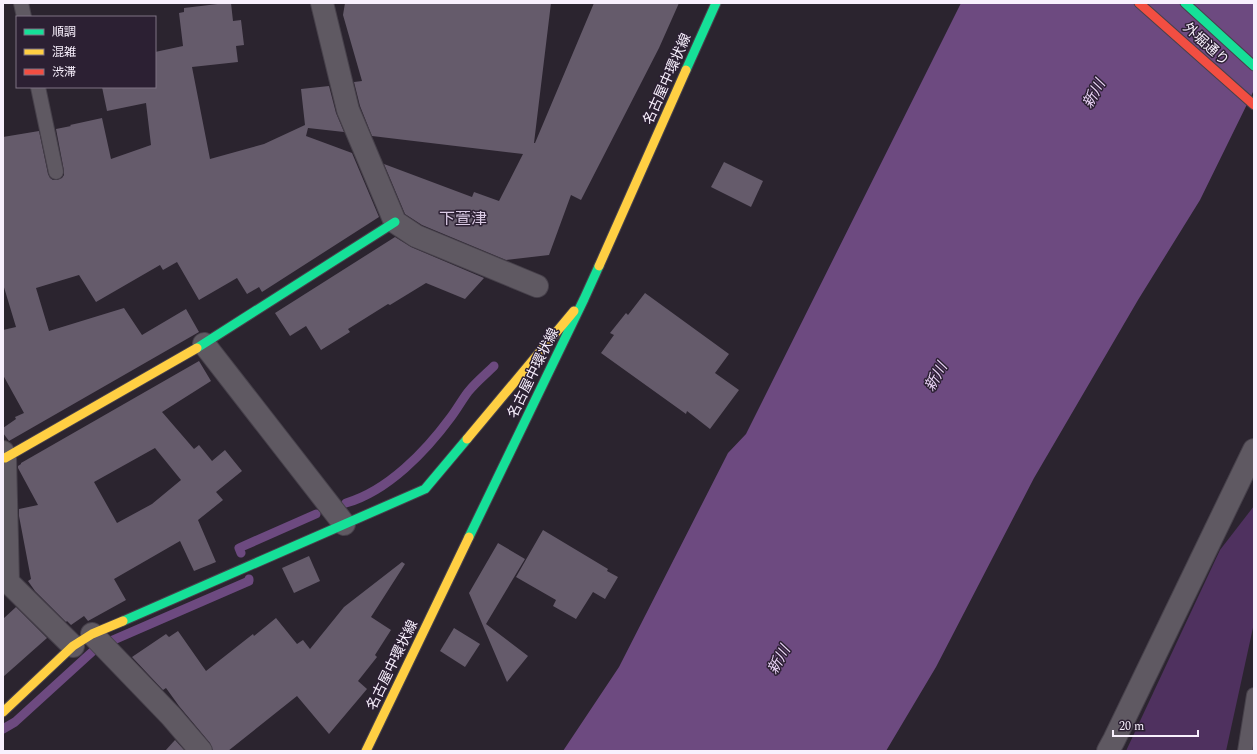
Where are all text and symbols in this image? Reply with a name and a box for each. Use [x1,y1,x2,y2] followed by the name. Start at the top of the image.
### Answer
[16,16,156,88] legend
[1178,17,1234,71] street label: 外堀通り
[52,23,76,42] text: 順調
[637,30,697,128] street label: 名古屋中環状線
[52,43,76,62] text: 混雑
[52,63,76,82] text: 渋滞
[1077,74,1112,113] water label: 新川
[439,207,487,231] district label: 下萱津
[502,324,564,422] street label: 名古屋中環状線
[919,357,954,396] water label: 新川
[361,616,423,714] street label: 名古屋中環状線
[762,640,797,679] water label: 新川
[1113,712,1198,738] scale bar
[1119,717,1144,736] text: 20 m

